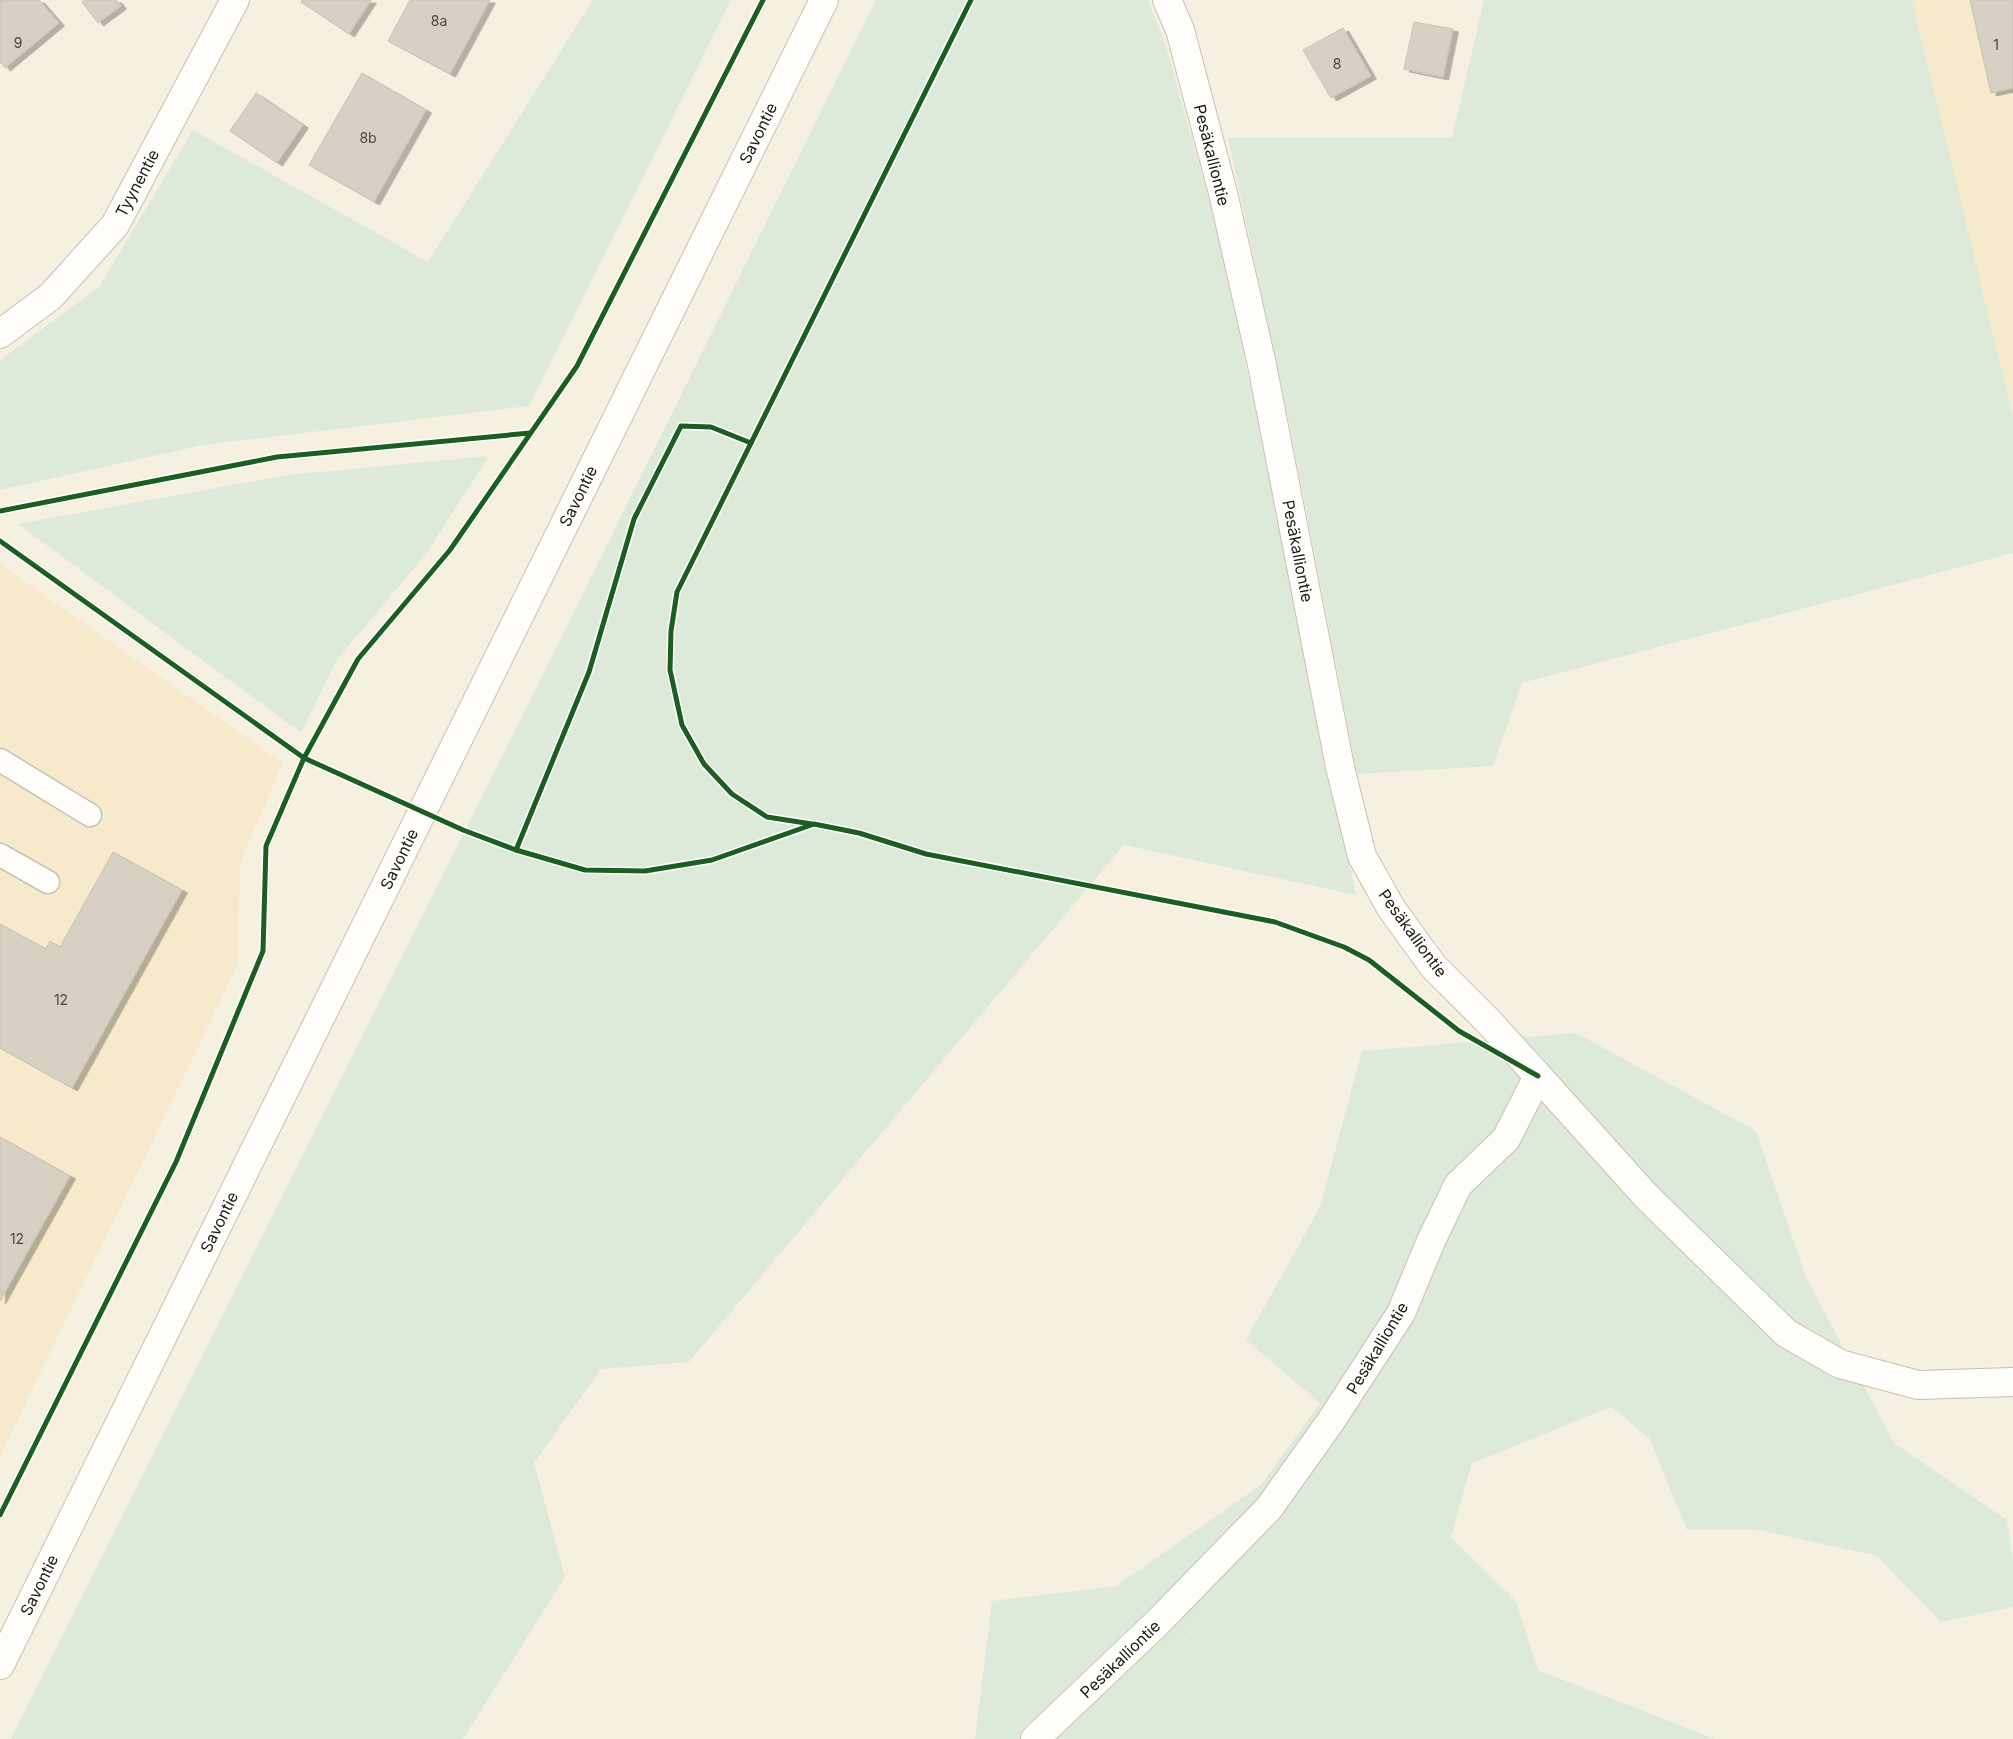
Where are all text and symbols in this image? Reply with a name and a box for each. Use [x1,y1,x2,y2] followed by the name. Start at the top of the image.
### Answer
[431,12,447,29] house number: 8a
[14,34,22,51] house number: 9
[1993,36,1999,53] house number: 1
[1333,55,1341,72] house number: 8
[735,99,781,167] street label: Savontie
[1190,102,1234,208] street label: Pesäkalliontie
[359,129,377,146] house number: 8b
[111,146,163,220] street label: Tyynentie
[555,462,601,530] street label: Savontie
[1278,498,1318,604] street label: Pesäkalliontie
[376,825,422,893] street label: Savontie
[1374,885,1452,981] street label: Pesäkalliontie
[54,991,68,1008] house number: 12
[196,1188,242,1256] street label: Savontie
[10,1230,24,1247] house number: 12
[1342,1298,1412,1398] street label: Pesäkalliontie
[16,1551,62,1619] street label: Savontie
[1076,1616,1164,1702] street label: Pesäkalliontie

